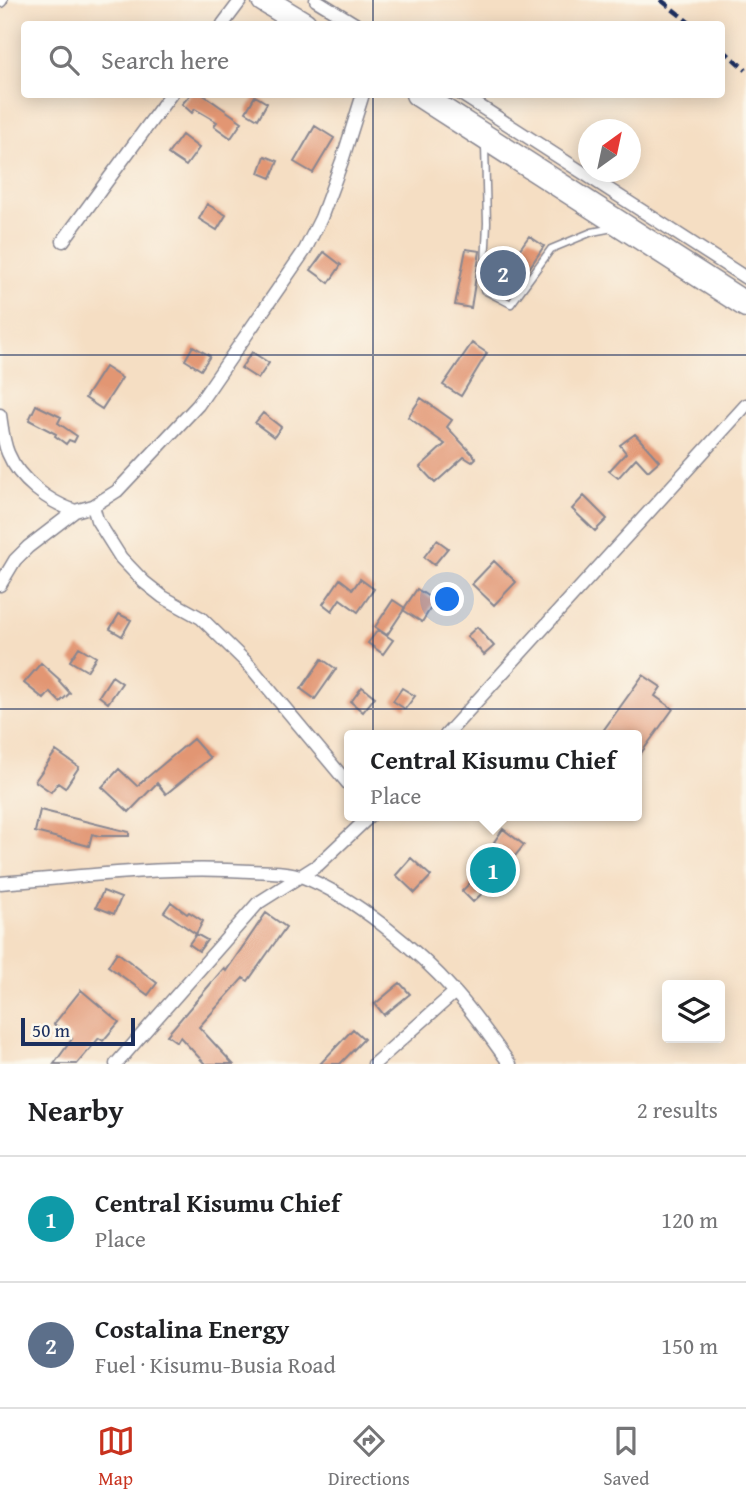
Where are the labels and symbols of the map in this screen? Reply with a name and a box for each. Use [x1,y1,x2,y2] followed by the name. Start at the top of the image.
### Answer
[578,119,641,182] north arrow
[480,247,526,299] pin: 2
[430,582,464,616] your location
[470,844,516,896] pin: 1
[21,1015,135,1047] scale bar

